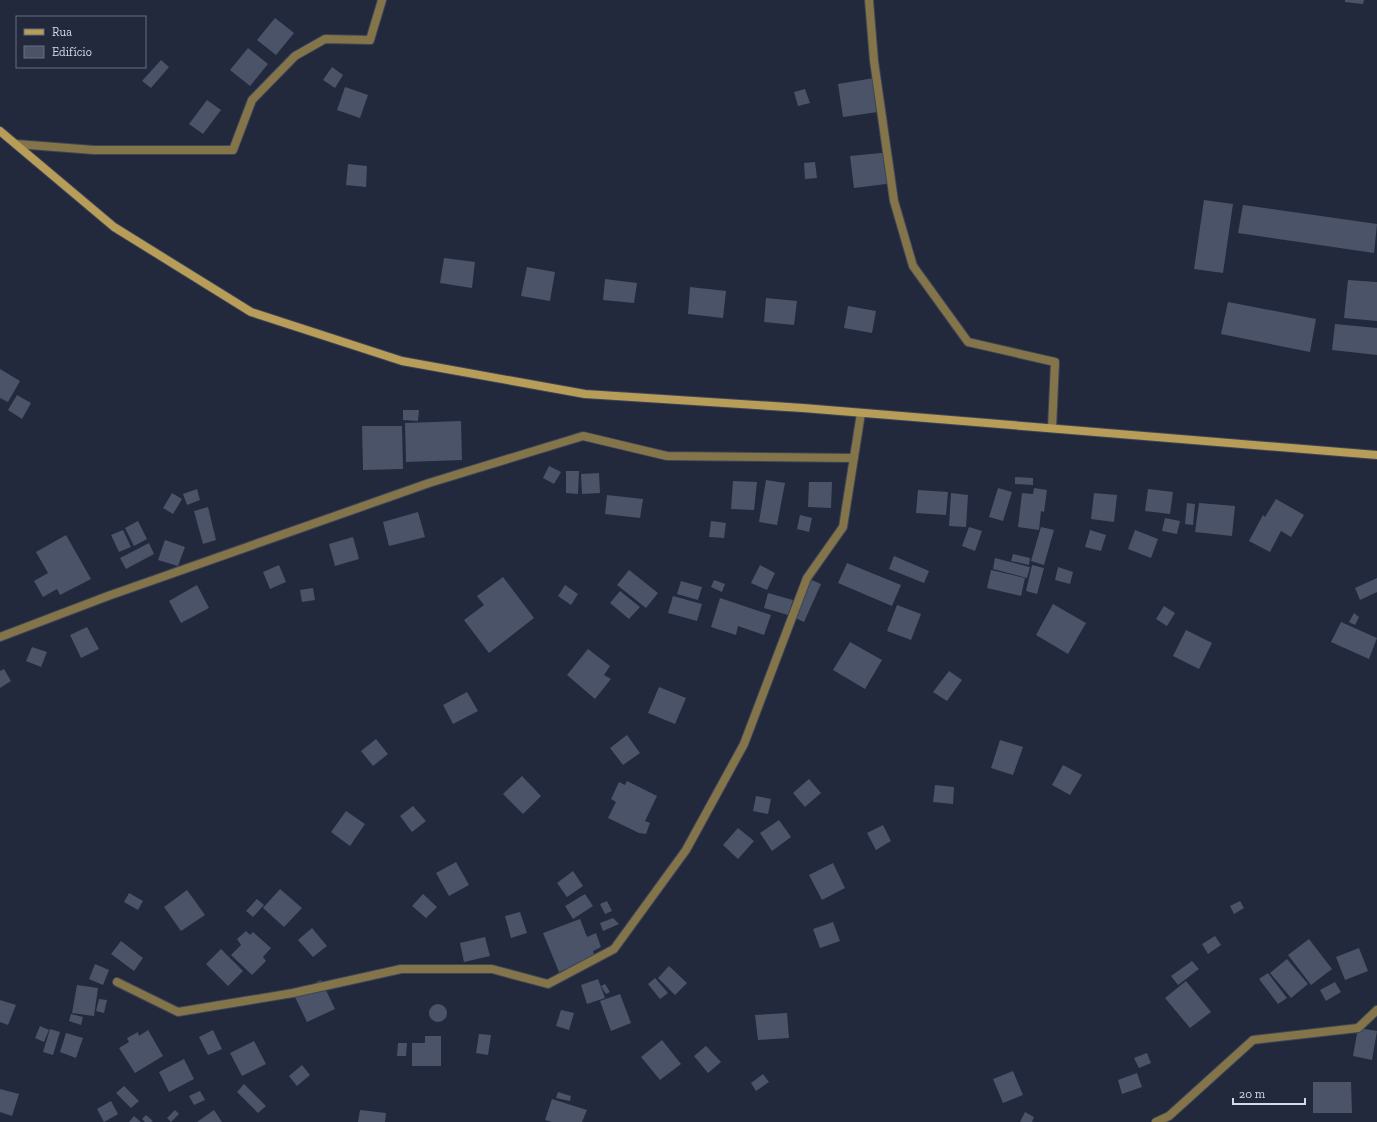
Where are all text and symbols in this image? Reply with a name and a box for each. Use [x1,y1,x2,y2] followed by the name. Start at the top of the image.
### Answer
[16,16,146,68] legend
[52,25,72,39] text: Rua
[52,45,92,59] text: Edifício
[1233,1080,1305,1106] scale bar
[1239,1087,1266,1101] text: 20 m

